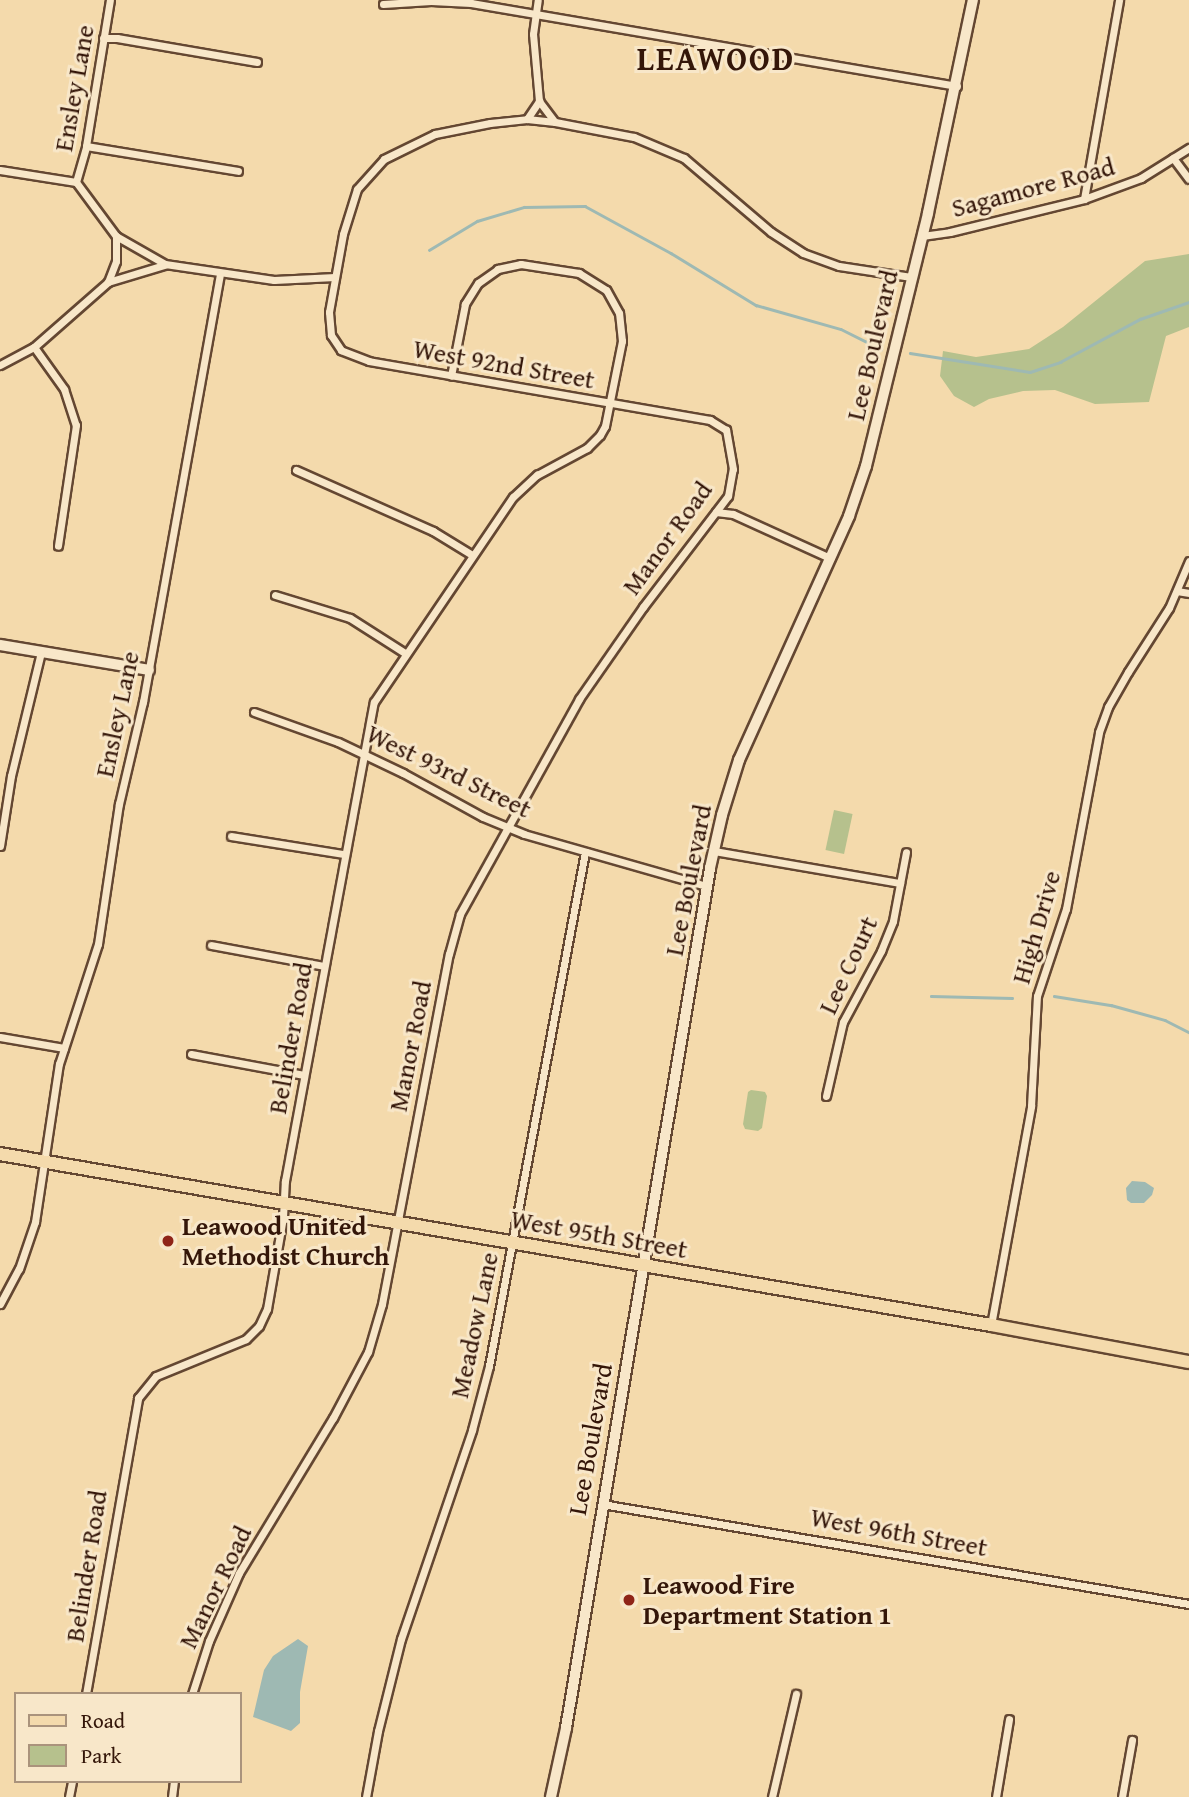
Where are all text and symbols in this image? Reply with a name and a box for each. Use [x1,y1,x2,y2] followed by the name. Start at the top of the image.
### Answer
[48,22,100,154] street label: Ensley Lane
[638,39,794,79] district label: LEAWOOD
[948,150,1118,224] street label: Sagamore Road
[840,267,904,423] street label: Lee Boulevard
[411,333,597,395] street label: West 92nd Street
[615,475,719,601] street label: Manor Road
[88,648,146,780] street label: Ensley Lane
[362,718,536,824] street label: West 93rd Street
[658,802,718,958] street label: Lee Boulevard
[1005,867,1067,987] street label: High Drive
[812,911,884,1019] street label: Lee Court
[261,960,319,1116] street label: Belinder Road
[382,978,438,1114] street label: Manor Road
[508,1203,690,1265] street label: West 95th Street
[182,1210,389,1272] place label: Leawood United Methodist Church
[160,1233,176,1249] marker: Leawood United Methodist Church
[443,1249,505,1401] street label: Meadow Lane
[561,1361,619,1517] street label: Lee Boulevard
[59,1488,113,1644] street label: Belinder Road
[808,1501,990,1563] street label: West 96th Street
[172,1521,258,1653] street label: Manor Road
[643,1569,892,1630] place label: Leawood Fire Department Station 1
[621,1592,637,1608] marker: Leawood Fire Department Station 1
[14,1692,242,1783] legend
[81,1705,125,1736] text: Road
[81,1740,122,1771] text: Park

